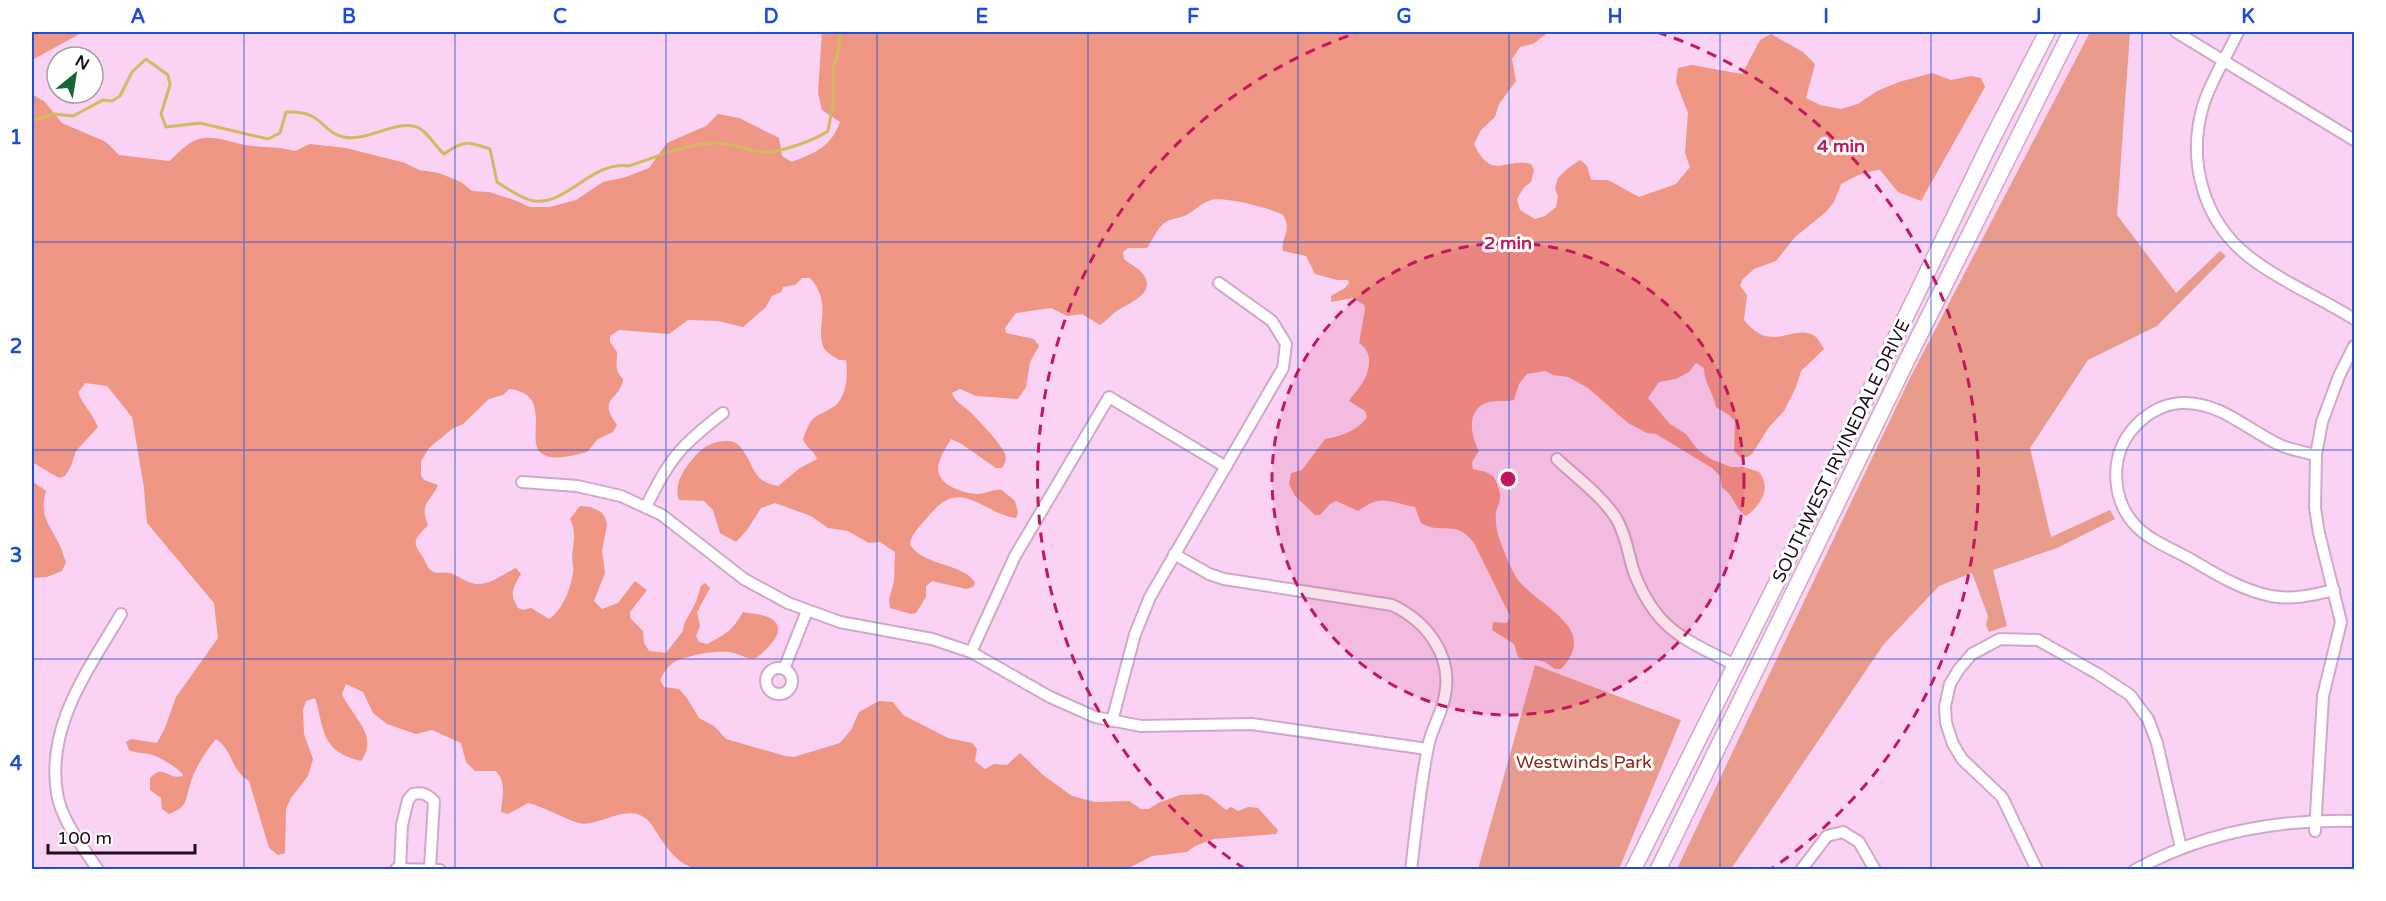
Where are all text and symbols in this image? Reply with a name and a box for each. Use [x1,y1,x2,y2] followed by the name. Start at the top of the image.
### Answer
[131,5,146,29] text: A
[342,5,356,29] text: B
[553,5,567,29] text: C
[763,5,779,29] text: D
[976,5,989,29] text: E
[1187,5,1199,29] text: F
[1396,5,1412,29] text: G
[1607,5,1623,29] text: H
[1823,5,1829,29] text: I
[2031,5,2042,29] text: J
[2241,5,2255,29] text: K
[45,45,105,105] north arrow
[71,51,93,75] text: N
[10,126,22,150] text: 1
[1817,135,1865,157] text: 4 min
[1484,232,1532,254] text: 2 min
[1768,316,1914,586] street label: SOUTHWEST IRVINEDALE DRIVE
[10,335,22,359] text: 2
[1498,469,1518,489] centre of rings
[10,544,22,568] text: 3
[1516,751,1652,773] park label: Westwinds Park
[10,752,23,776] text: 4
[48,817,195,855] scale bar
[57,827,112,849] text: 100 m

